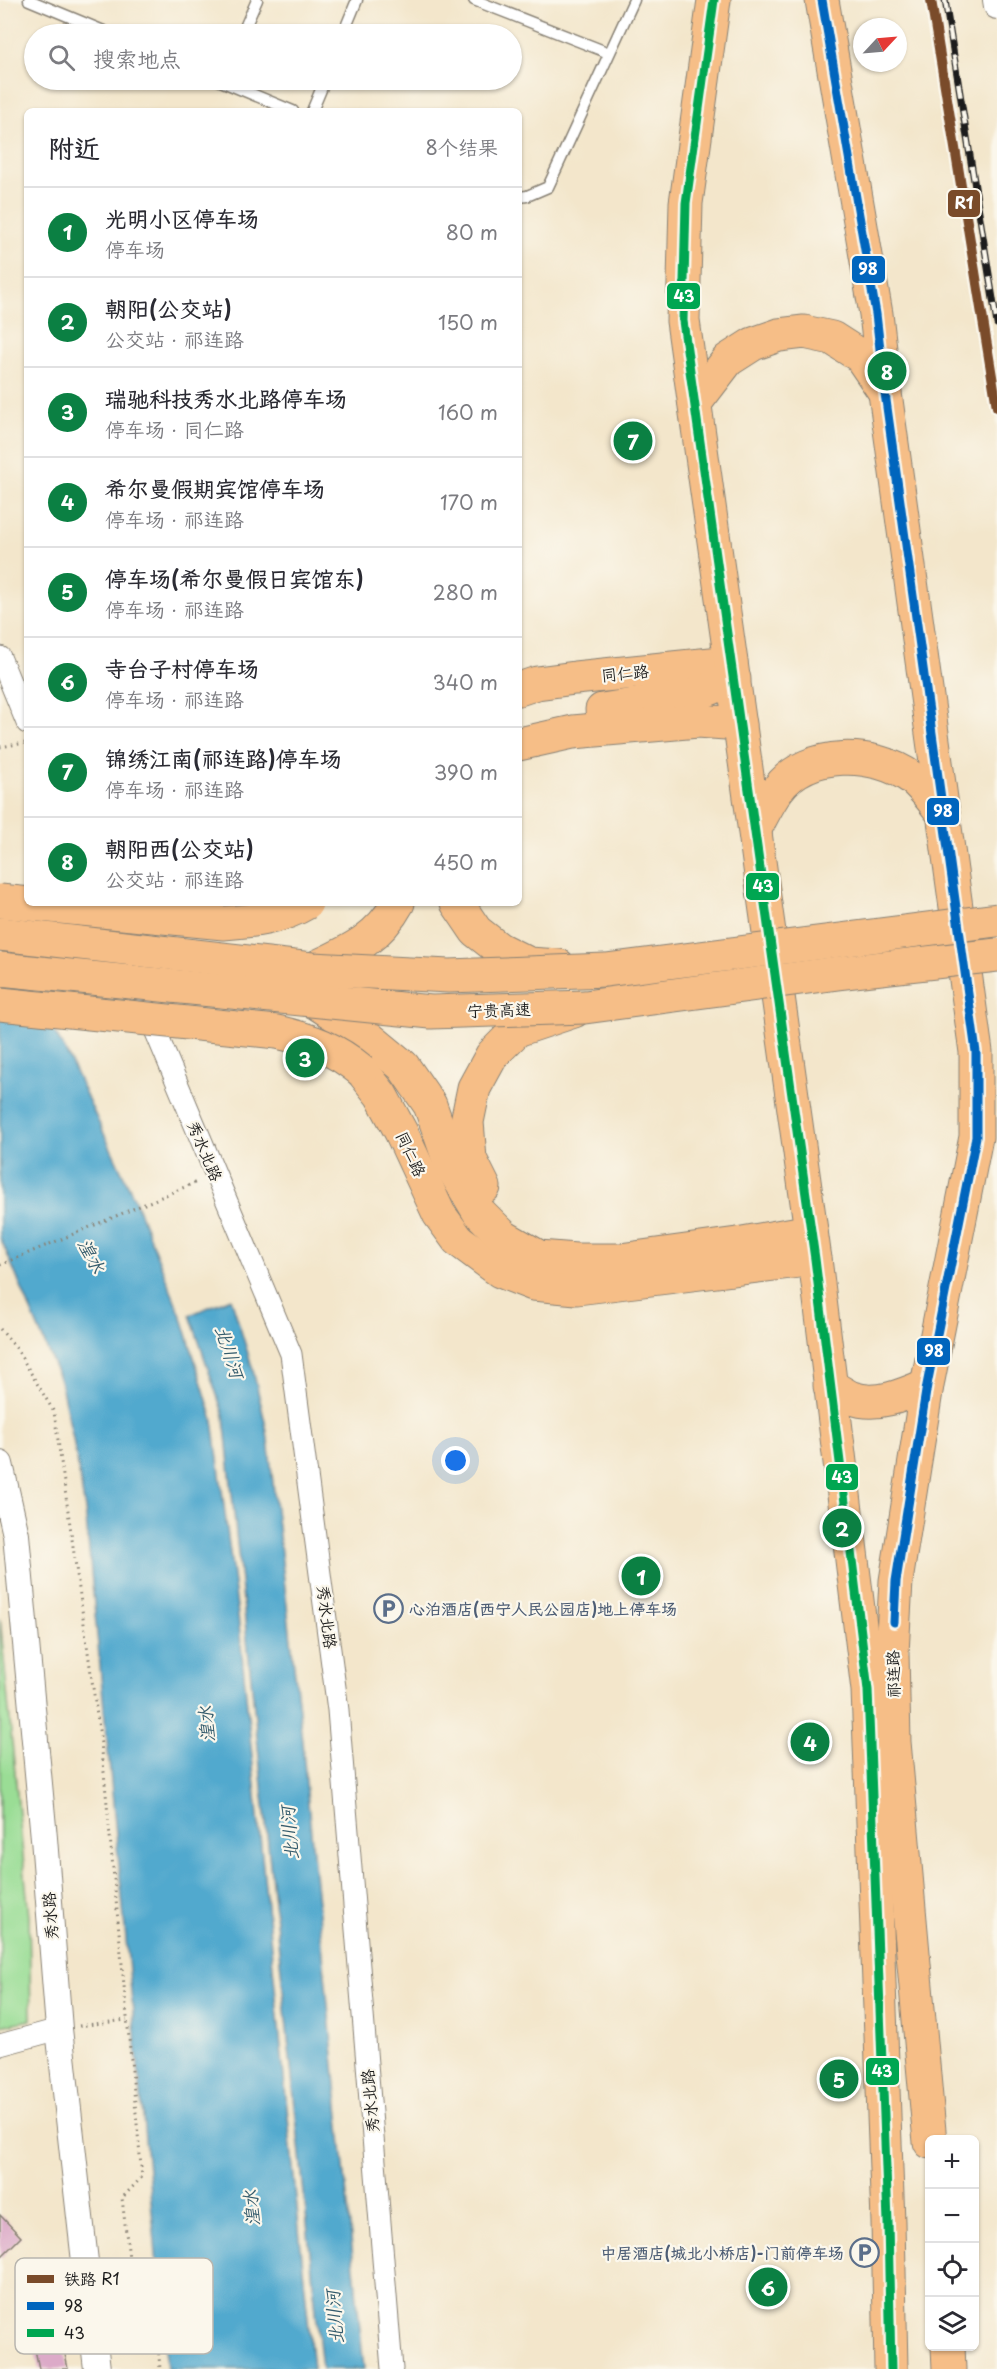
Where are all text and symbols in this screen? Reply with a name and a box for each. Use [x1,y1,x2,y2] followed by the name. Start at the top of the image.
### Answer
[853,18,907,72] north arrow
[24,24,522,90] search box
[45,41,78,74] icon: search
[93,41,181,74] text: 搜索地点
[48,128,100,167] text: 附近
[426,132,498,162] text: 8个结果
[947,189,981,218] line badge: R1
[955,190,974,214] text: R1
[105,201,259,234] text: 光明小区停车场
[63,217,72,247] text: 1
[446,217,498,247] text: 80 m
[105,234,165,264] text: 停车场
[851,255,886,284] line badge: 98
[858,256,878,280] text: 98
[666,282,701,310] line badge: 43
[673,283,695,307] text: 43
[105,291,232,324] text: 朝阳(公交站)
[60,307,75,337] text: 2
[438,307,498,337] text: 150 m
[105,324,244,354] text: 公交站 · 祁连路
[868,348,906,394] pin: 8
[105,381,347,414] text: 瑞驰科技秀水北路停车场
[61,397,74,427] text: 3
[438,397,498,427] text: 160 m
[105,414,244,444] text: 停车场 · 同仁路
[614,418,652,464] pin: 7
[105,471,325,504] text: 希尔曼假期宾馆停车场
[61,487,74,517] text: 4
[440,487,498,517] text: 170 m
[105,504,244,534] text: 停车场 · 祁连路
[105,561,364,594] text: 停车场(希尔曼假日宾馆东)
[61,577,74,607] text: 5
[433,577,498,607] text: 280 m
[105,594,244,624] text: 停车场 · 祁连路
[105,651,259,684] text: 寺台子村停车场
[600,658,650,686] street label: 同仁路
[60,667,75,697] text: 6
[433,667,498,697] text: 340 m
[105,684,244,714] text: 停车场 · 祁连路
[105,741,342,774] text: 锦绣江南(祁连路)停车场
[62,757,73,787] text: 7
[434,757,498,787] text: 390 m
[105,774,244,804] text: 停车场 · 祁连路
[926,797,960,826] line badge: 98
[933,798,953,822] text: 98
[105,831,254,864] text: 朝阳西(公交站)
[61,847,74,877] text: 8
[433,847,498,877] text: 450 m
[105,864,244,894] text: 公交站 · 祁连路
[745,872,780,901] line badge: 43
[752,873,774,897] text: 43
[467,996,531,1022] street label: 宁贵高速
[286,1036,324,1080] pin: 3
[182,1116,229,1185] street label: 秀水北路
[391,1127,433,1180] street label: 同仁路
[72,1233,113,1278] water label: 湟水
[209,1322,253,1384] water label: 北川河
[916,1337,951,1366] line badge: 98
[924,1338,944,1362] text: 98
[441,1446,470,1475] your location
[825,1463,859,1491] line badge: 43
[831,1464,853,1488] text: 43
[822,1506,862,1550] pin: 2
[622,1554,660,1598] pin: 1
[312,1584,344,1650] street label: 秀水北路
[372,1593,404,1625] parking icon: 心泊酒店(西宁人民公园店)地上停车场
[409,1596,677,1620] place label: 心泊酒店(西宁人民公园店)地上停车场
[880,1650,904,1698] street label: 祁连路
[190,1704,221,1743] water label: 湟水
[790,1720,830,1764] pin: 4
[272,1802,304,1861] water label: 北川河
[35,1891,63,1941] street label: 秀水路
[820,2056,858,2102] pin: 5
[865,2057,900,2086] line badge: 43
[871,2058,893,2082] text: 43
[354,2068,384,2134] street label: 秀水北路
[925,2135,979,2351] map controls
[925,2135,979,2189] button: +
[235,2188,266,2227] water label: 湟水
[925,2189,979,2243] button: −
[849,2237,881,2269] parking icon: 中居酒店(城北小桥店)-门前停车场
[600,2240,844,2264] place label: 中居酒店(城北小桥店)-门前停车场
[925,2243,979,2297] button: locate
[15,2258,213,2354] legend
[748,2264,788,2310] pin: 6
[64,2266,120,2290] text: 铁路 R1
[317,2286,349,2345] water label: 北川河
[64,2293,83,2317] text: 98
[925,2297,979,2351] button: layers
[64,2320,85,2344] text: 43

